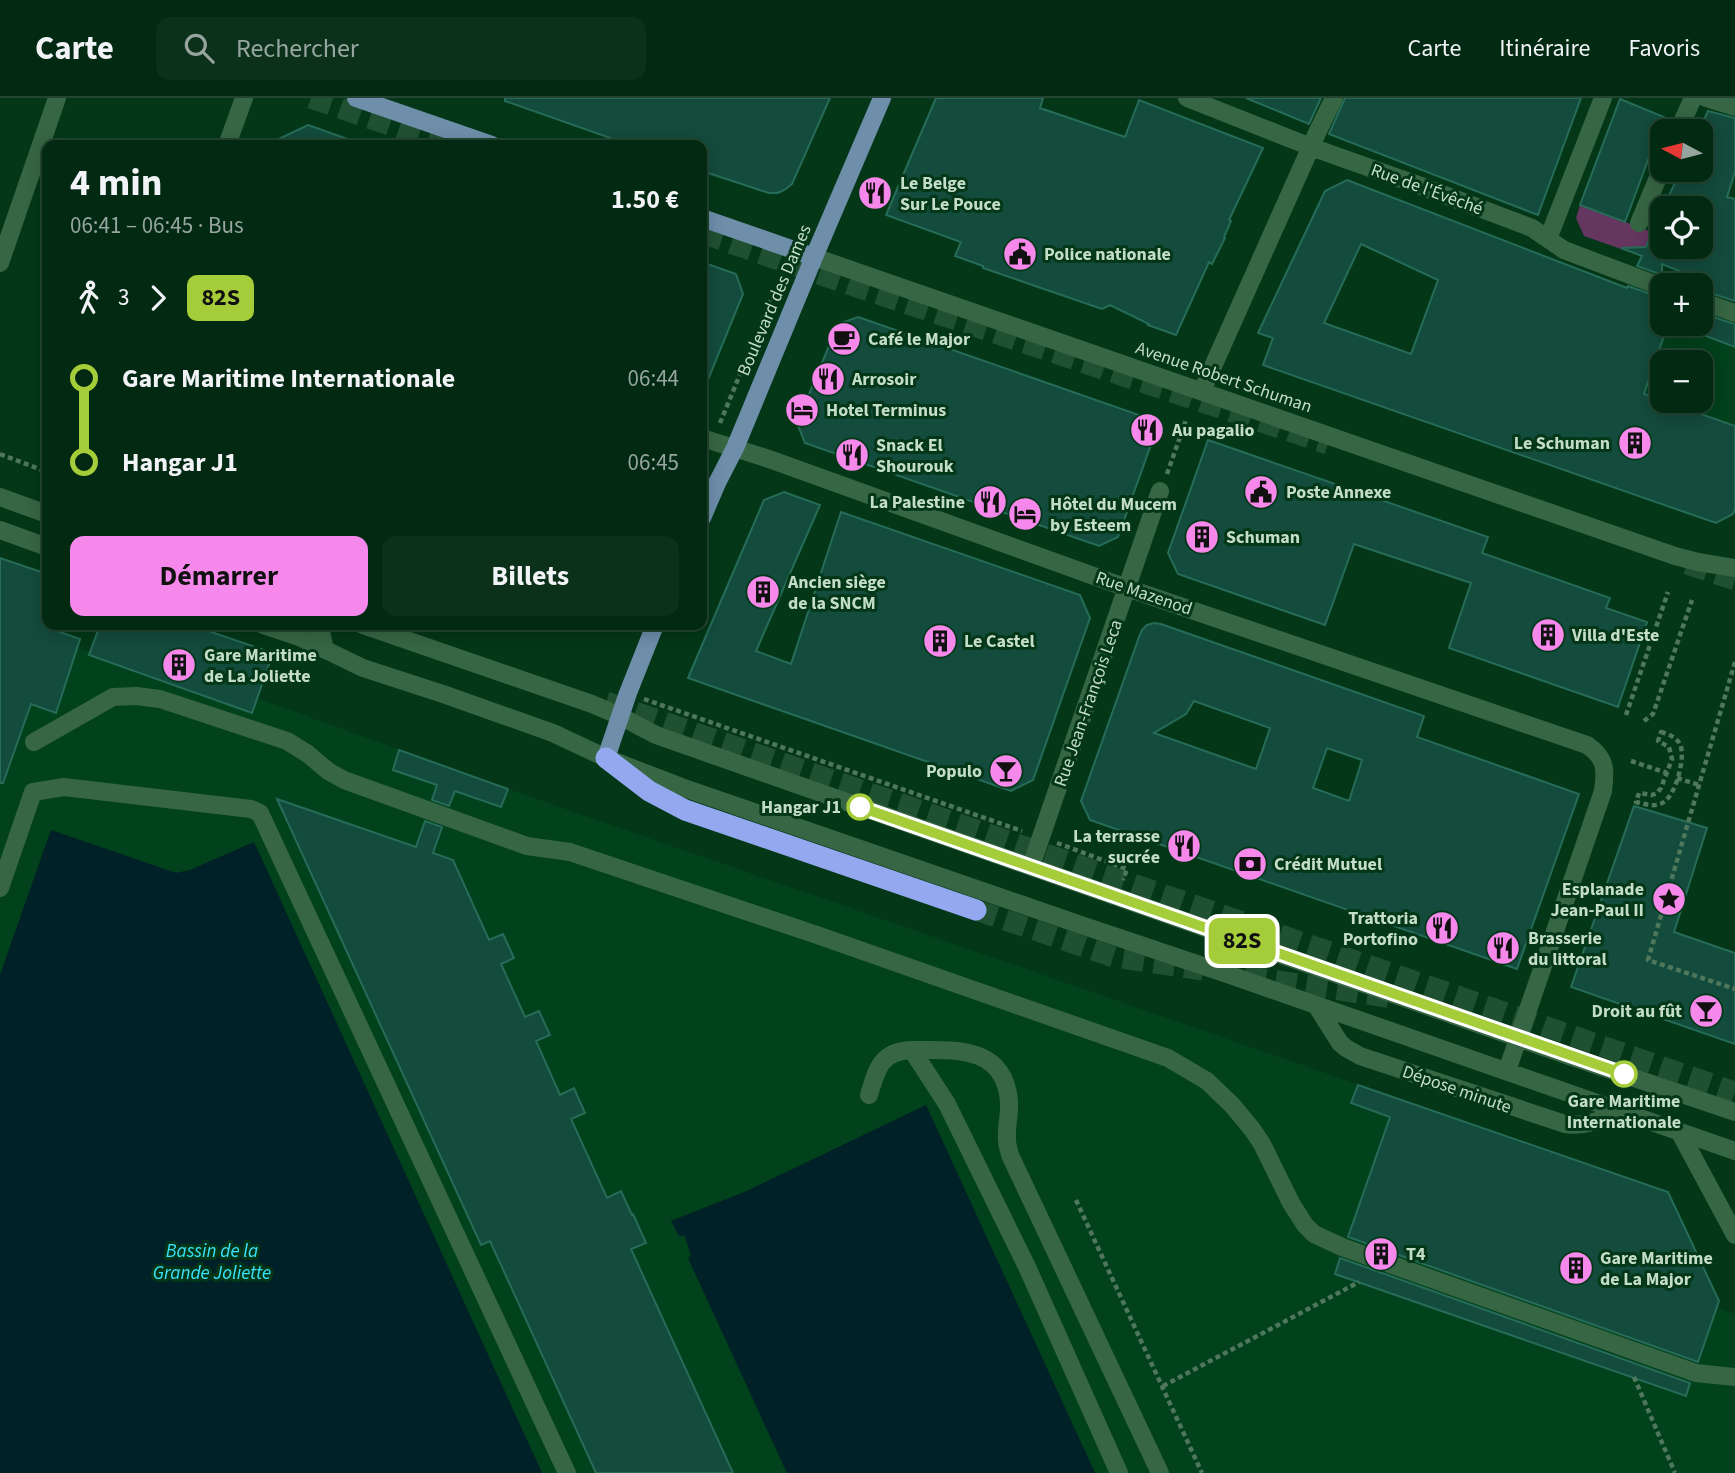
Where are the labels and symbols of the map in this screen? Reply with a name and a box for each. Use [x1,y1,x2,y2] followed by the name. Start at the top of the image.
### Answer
[1650,119,1713,182] north arrow
[1367,158,1486,221] street label: Rue de l'Évêché
[900,171,1001,217] place label: Le Belge Sur Le Pouce
[856,174,894,212] restaurant icon: Le Belge Sur Le Pouce
[731,221,818,380] street label: Boulevard des Dames
[1001,235,1039,273] public building icon: Police nationale
[1044,242,1171,267] place label: Police nationale
[825,320,863,358] cafe icon: Café le Major
[868,327,971,352] place label: Café le Major
[1132,336,1315,419] street label: Avenue Robert Schuman
[809,360,847,398] restaurant icon: Arrosoir
[851,367,917,392] place label: Arrosoir
[783,391,821,429] hotel icon: Hotel Terminus
[826,398,946,423] place label: Hotel Terminus
[1128,411,1166,449] restaurant icon: Au pagalio
[1171,418,1255,443] place label: Au pagalio
[1616,424,1654,462] building icon: Le Schuman
[1514,431,1610,456] place label: Le Schuman
[876,433,954,479] place label: Snack El Shourouk
[833,436,871,474] restaurant icon: Snack El Shourouk
[1242,473,1280,511] public building icon: Poste Annexe
[1286,480,1391,505] place label: Poste Annexe
[971,483,1009,521] restaurant icon: La Palestine
[869,490,965,515] place label: La Palestine
[1050,492,1177,538] place label: Hôtel du Mucem by Esteem
[1006,495,1044,533] hotel icon: Hôtel du Mucem by Esteem
[1183,518,1221,556] building icon: Schuman
[1226,525,1300,550] place label: Schuman
[1092,565,1196,622] street label: Rue Mazenod
[787,570,886,616] place label: Ancien siège de la SNCM
[744,573,782,611] building icon: Ancien siège de la SNCM
[1048,616,1129,790] street label: Rue Jean-François Leca
[1529,616,1567,654] building icon: Villa d'Este
[921,622,959,660] building icon: Le Castel
[1571,623,1659,648] place label: Villa d'Este
[964,629,1035,654] place label: Le Castel
[204,643,317,689] place label: Gare Maritime de La Joliette
[160,646,198,684] building icon: Gare Maritime de La Joliette
[987,752,1025,790] bar icon: Populo
[926,759,982,784] place label: Populo
[847,794,873,820] marker: Hangar J1
[761,795,841,820] place label: Hangar J1
[1073,824,1160,870] place label: La terrasse sucrée
[1165,827,1203,865] restaurant icon: La terrasse sucrée
[1231,845,1269,883] bank icon: Crédit Mutuel
[1274,852,1382,877] place label: Crédit Mutuel
[1551,877,1644,923] place label: Esplanade Jean-Paul II
[1650,880,1688,918] place icon: Esplanade Jean-Paul II
[1343,906,1418,952] place label: Trattoria Portofino
[1423,909,1461,947] restaurant icon: Trattoria Portofino
[1202,918,1282,964] line badge: 82S
[1528,926,1607,972] place label: Brasserie du littoral
[1484,929,1522,967] restaurant icon: Brasserie du littoral
[1687,992,1725,1030] bar icon: Droit au fût
[1592,999,1682,1024] place label: Droit au fût
[1399,1059,1515,1120] street label: Dépose minute
[1611,1061,1637,1087] marker: Gare Maritime Internationale
[1567,1089,1681,1135] place label: Gare Maritime Internationale
[1362,1235,1400,1273] building icon: T4
[153,1238,271,1287] water label: Bassin de la Grande Joliette
[1406,1242,1426,1267] place label: T4
[1600,1246,1713,1292] place label: Gare Maritime de La Major
[1557,1249,1595,1287] building icon: Gare Maritime de La Major

